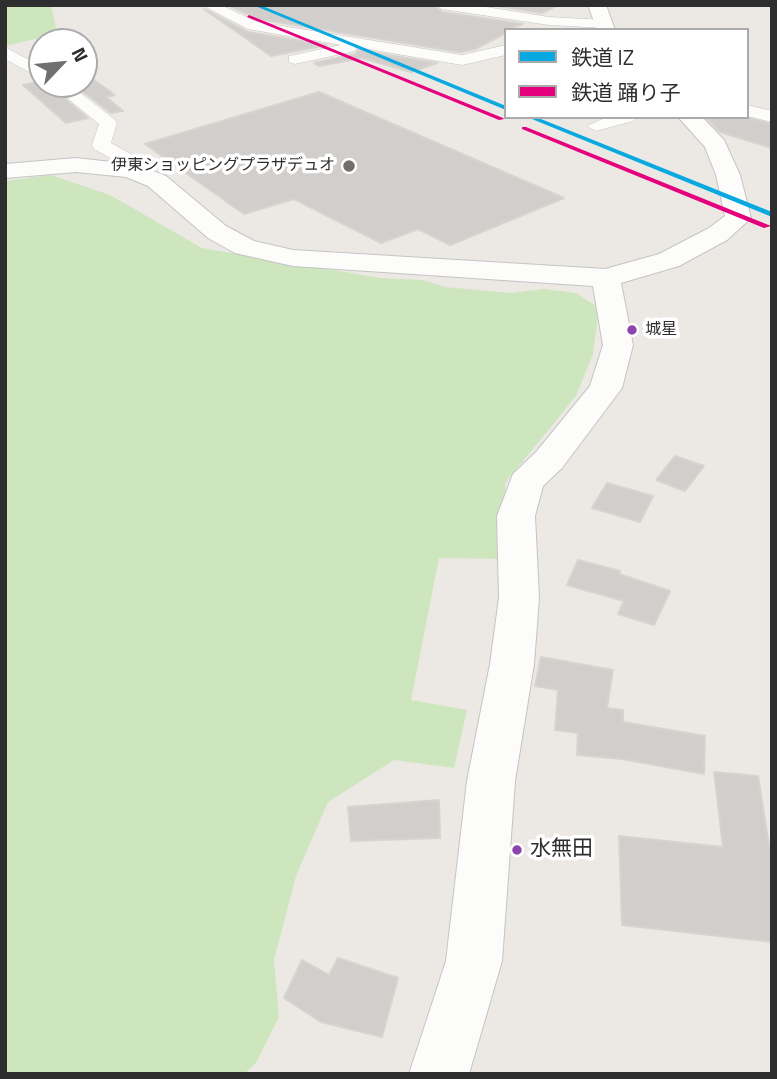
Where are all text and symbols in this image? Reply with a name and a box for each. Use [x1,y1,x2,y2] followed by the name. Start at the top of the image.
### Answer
[28,28,98,98] north arrow
[504,28,749,119] legend
[571,41,634,73] text: 鉄道 IZ
[65,42,96,67] text: N
[571,76,681,108] text: 鉄道 踊り子
[111,156,335,176] place label: 伊東ショッピングプラザデュオ
[341,158,357,174] marker: 伊東ショッピングプラザデュオ
[645,320,677,340] place label: 城星
[625,323,639,337] marker: 城星
[530,837,593,863] place label: 水無田
[510,843,524,857] marker: 水無田

